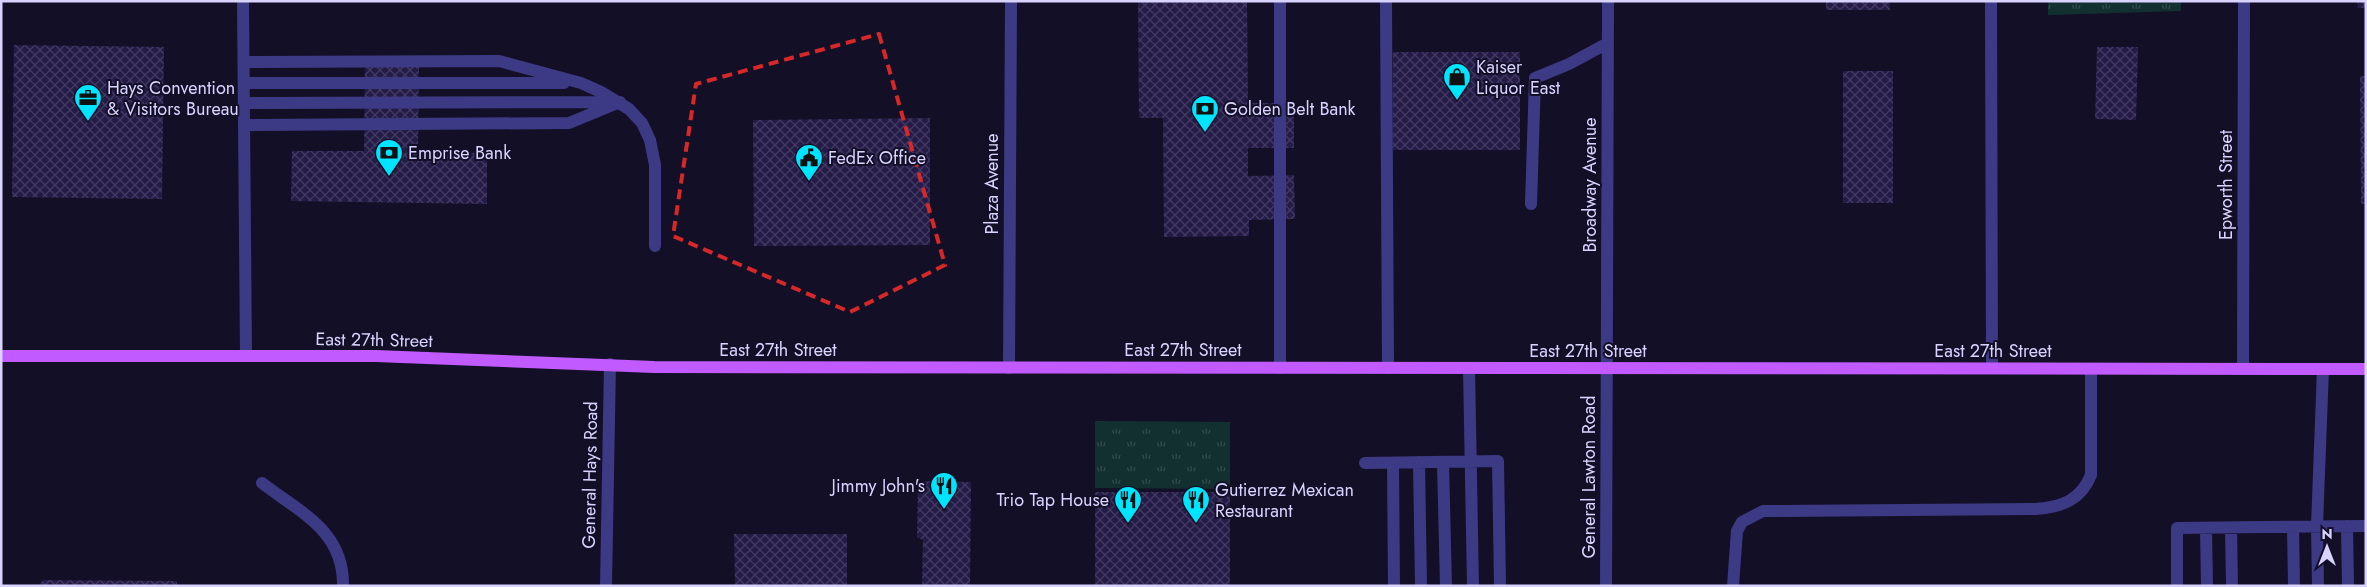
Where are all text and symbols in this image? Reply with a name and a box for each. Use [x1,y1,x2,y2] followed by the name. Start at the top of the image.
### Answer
[1476,54,1561,101] place label: Kaiser Liquor East
[1442,62,1472,101] shop icon: Kaiser Liquor East
[107,75,239,122] place label: Hays Convention & Visitors Bureau
[73,83,103,122] office icon: Hays Convention & Visitors Bureau
[1190,94,1220,133] bank icon: Golden Belt Bank
[1224,96,1356,122] place label: Golden Belt Bank
[1577,118,1603,252] street label: Broadway Avenue
[2213,129,2239,240] street label: Epworth Street
[979,133,1005,235] street label: Plaza Avenue
[374,138,404,177] bank icon: Emprise Bank
[408,140,511,166] place label: Emprise Bank
[794,143,824,182] public building icon: FedEx Office
[828,145,926,171] place label: FedEx Office
[315,326,434,354] street label: East 27th Street
[719,337,837,363] street label: East 27th Street
[1124,337,1242,363] street label: East 27th Street
[1529,338,1647,364] street label: East 27th Street
[1934,338,2052,364] street label: East 27th Street
[1576,395,1602,559] street label: General Lawton Road
[576,401,604,549] street label: General Hays Road
[929,471,959,510] restaurant icon: Jimmy John's
[830,473,925,499] place label: Jimmy John's
[1215,477,1354,524] place label: Gutierrez Mexican Restaurant
[1113,485,1143,524] restaurant icon: Trio Tap House
[1181,485,1211,524] restaurant icon: Gutierrez Mexican Restaurant
[996,487,1109,513] place label: Trio Tap House
[2302,522,2352,572] north arrow
[2321,524,2333,544] text: N

